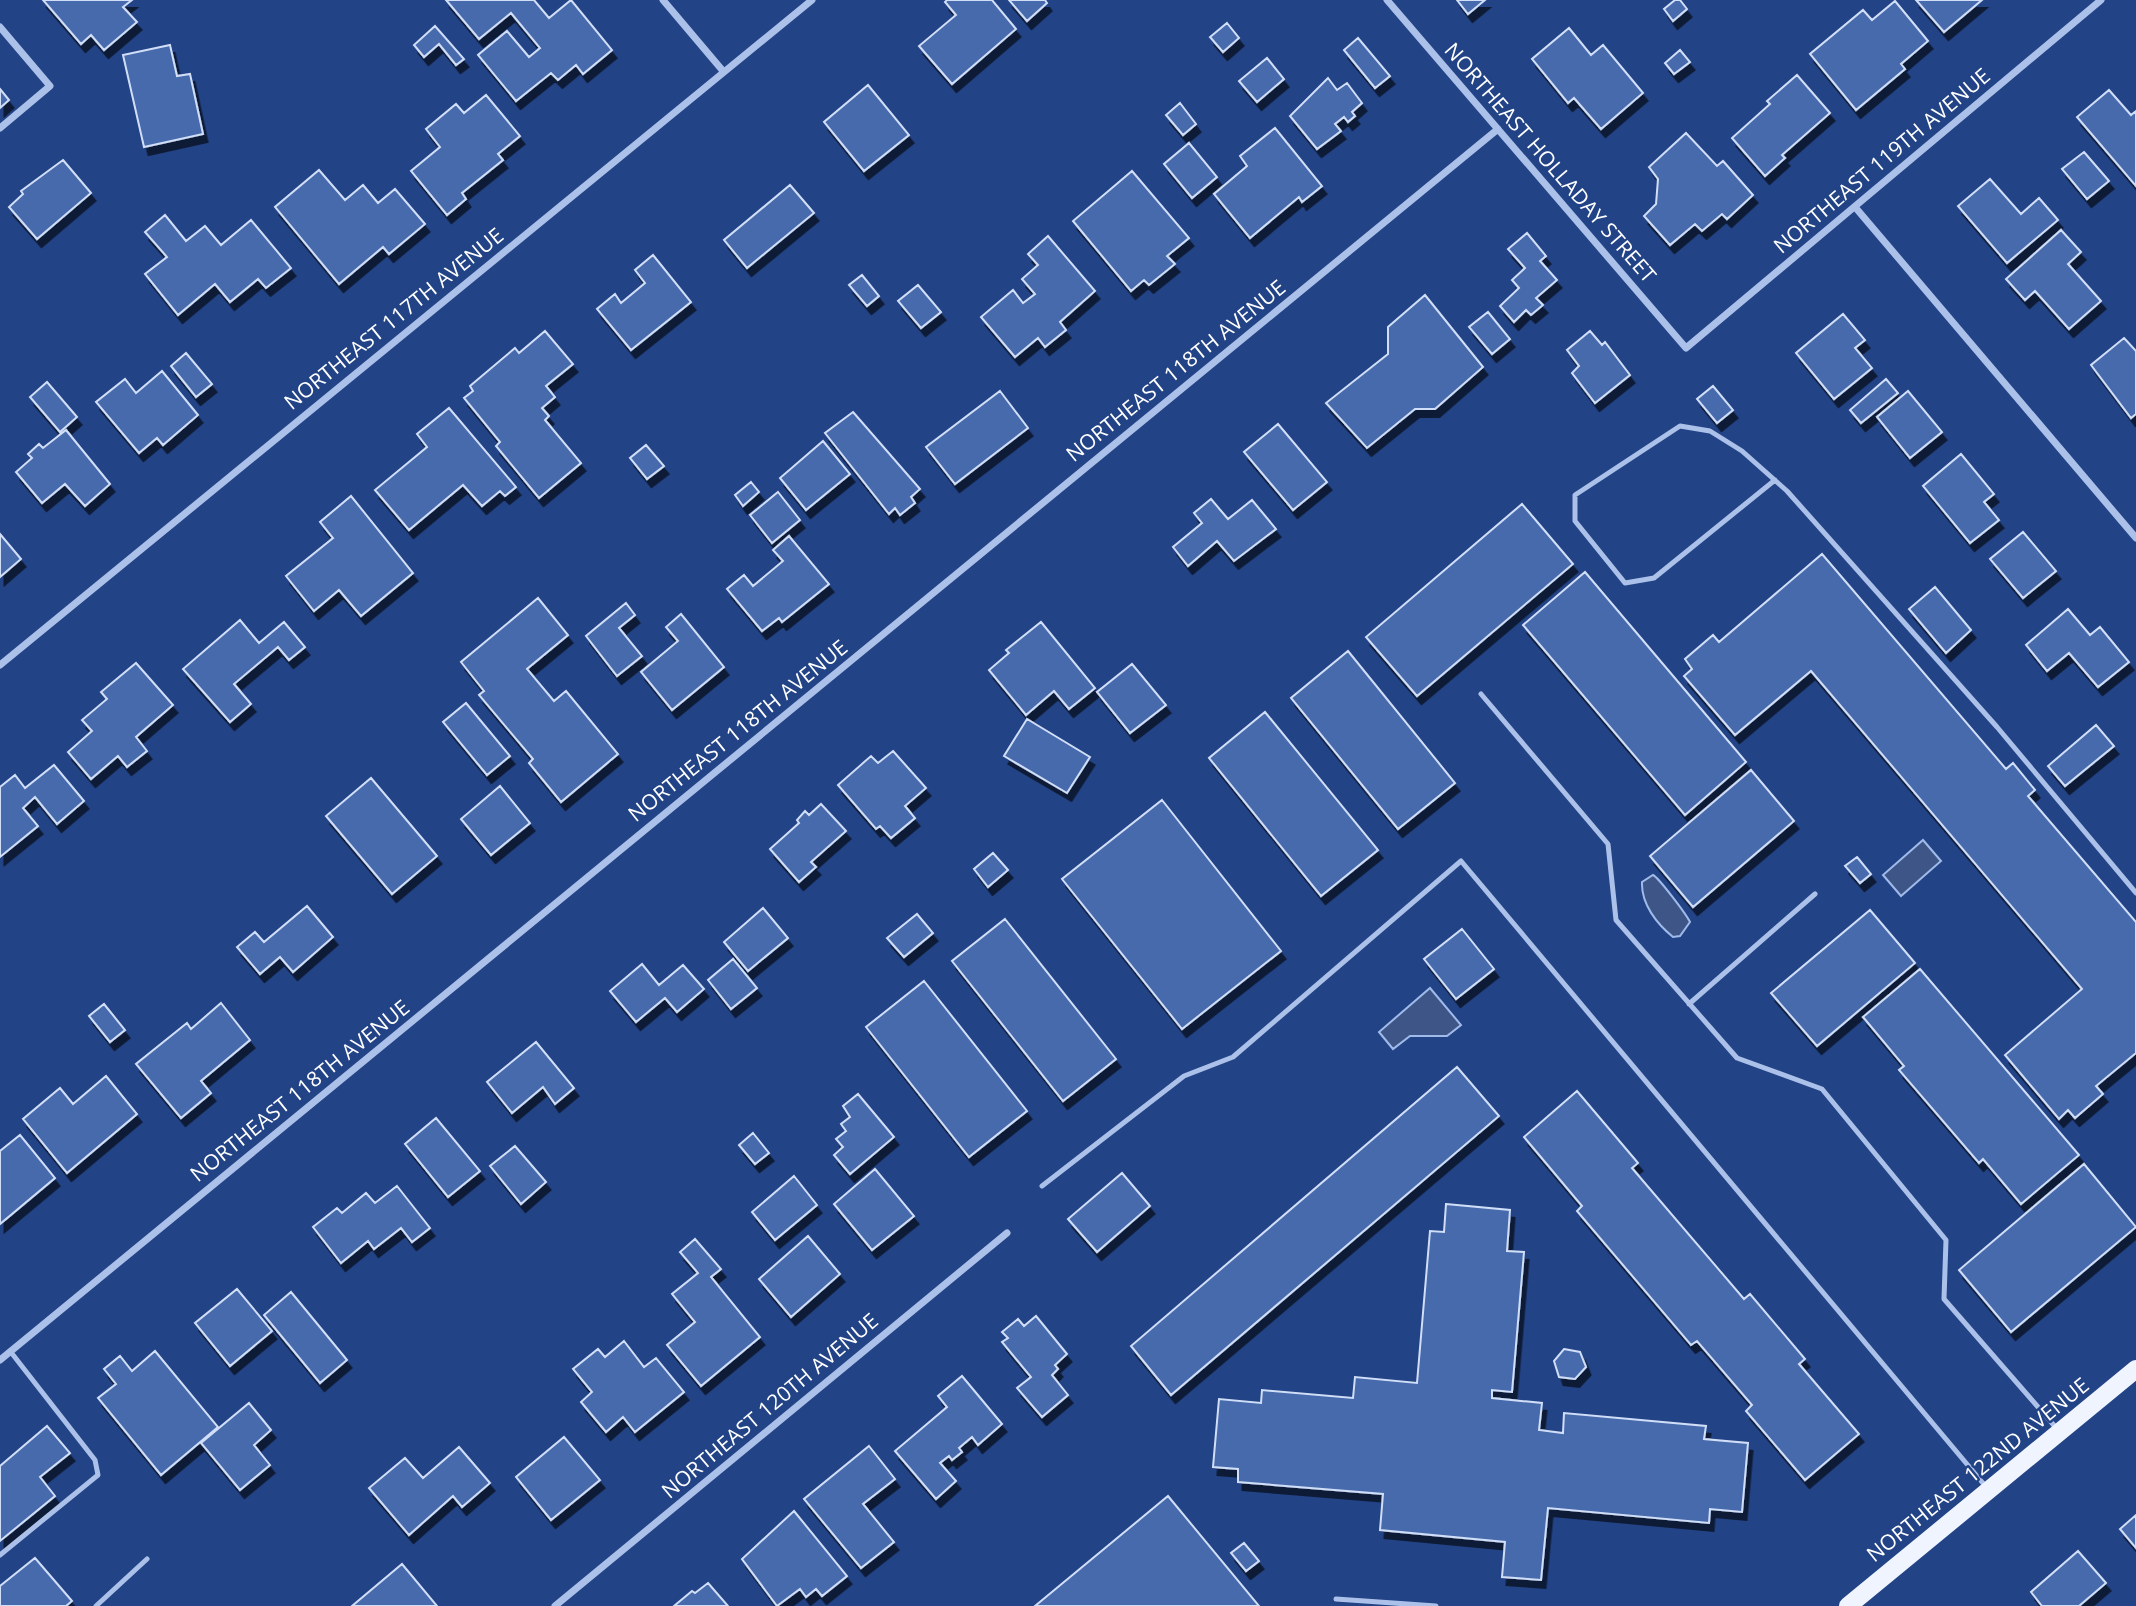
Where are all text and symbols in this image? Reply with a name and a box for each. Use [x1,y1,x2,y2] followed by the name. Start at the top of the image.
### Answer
[1439,36,1663,289] street label: NORTHEAST HOLLADAY STREET
[1767,61,1995,259] street label: NORTHEAST 119TH AVENUE
[278,221,509,415] street label: NORTHEAST 117TH AVENUE
[1060,273,1291,467] street label: NORTHEAST 118TH AVENUE
[622,633,853,827] street label: NORTHEAST 118TH AVENUE
[184,993,415,1187] street label: NORTHEAST 118TH AVENUE
[655,1306,883,1504] street label: NORTHEAST 120TH AVENUE
[1860,1371,2094,1568] street label: NORTHEAST 122ND AVENUE

